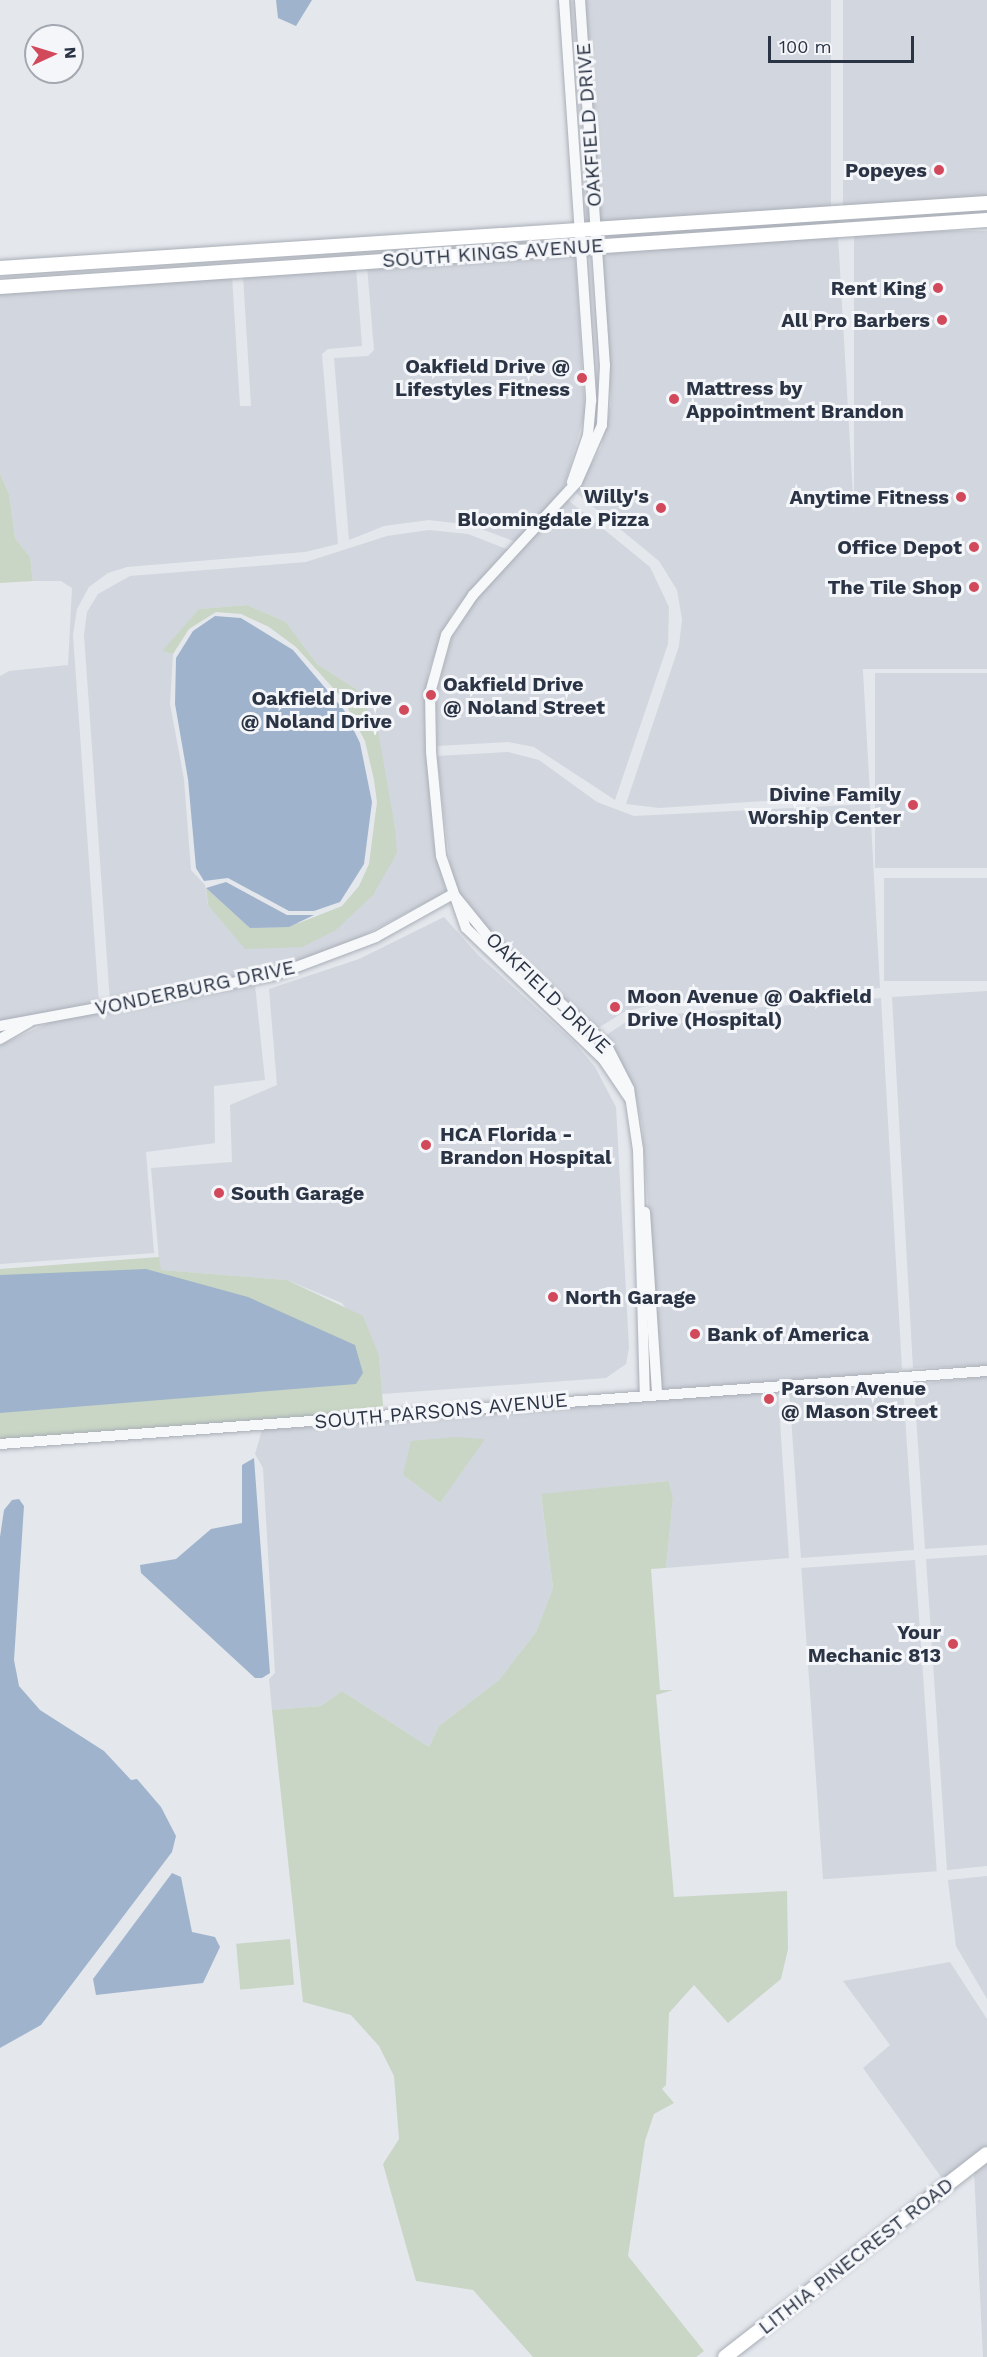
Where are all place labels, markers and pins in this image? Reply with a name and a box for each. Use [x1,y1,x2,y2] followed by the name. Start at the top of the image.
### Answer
[845,158,927,182] place label: Popeyes
[932,163,946,177] marker: Popeyes
[831,276,926,300] place label: Rent King
[931,281,945,295] marker: Rent King
[781,308,930,332] place label: All Pro Barbers
[935,313,949,327] marker: All Pro Barbers
[395,354,570,401] place label: Oakfield Drive @ Lifestyles Fitness
[575,371,589,385] marker: Oakfield Drive @ Lifestyles Fitness
[686,376,904,423] place label: Mattress by Appointment Brandon
[667,392,681,406] marker: Mattress by Appointment Brandon
[457,484,649,531] place label: Willy's Bloomingdale Pizza
[789,485,949,509] place label: Anytime Fitness
[954,490,968,504] marker: Anytime Fitness
[654,501,668,515] marker: Willy's Bloomingdale Pizza
[837,535,962,559] place label: Office Depot
[967,540,981,554] marker: Office Depot
[827,575,962,599] place label: The Tile Shop
[967,580,981,594] marker: The Tile Shop
[443,672,605,719] place label: Oakfield Drive @ Noland Street
[241,686,392,733] place label: Oakfield Drive @ Noland Drive
[424,688,438,702] marker: Oakfield Drive @ Noland Street
[397,703,411,717] marker: Oakfield Drive @ Noland Drive
[748,782,901,829] place label: Divine Family Worship Center
[906,798,920,812] marker: Divine Family Worship Center
[627,984,872,1031] place label: Moon Avenue @ Oakfield Drive (Hospital)
[608,1000,622,1014] marker: Moon Avenue @ Oakfield Drive (Hospital)
[440,1122,612,1169] place label: HCA Florida - Brandon Hospital
[417,1136,435,1154] marker: HCA Florida - Brandon Hospital
[231,1181,364,1205] place label: South Garage
[212,1186,226,1200] marker: South Garage
[565,1285,696,1309] place label: North Garage
[546,1290,560,1304] marker: North Garage
[707,1322,870,1346] place label: Bank of America
[688,1327,702,1341] marker: Bank of America
[781,1376,938,1423] place label: Parson Avenue @ Mason Street
[762,1392,776,1406] marker: Parson Avenue @ Mason Street
[808,1620,941,1667] place label: Your Mechanic 813
[946,1637,960,1651] marker: Your Mechanic 813

